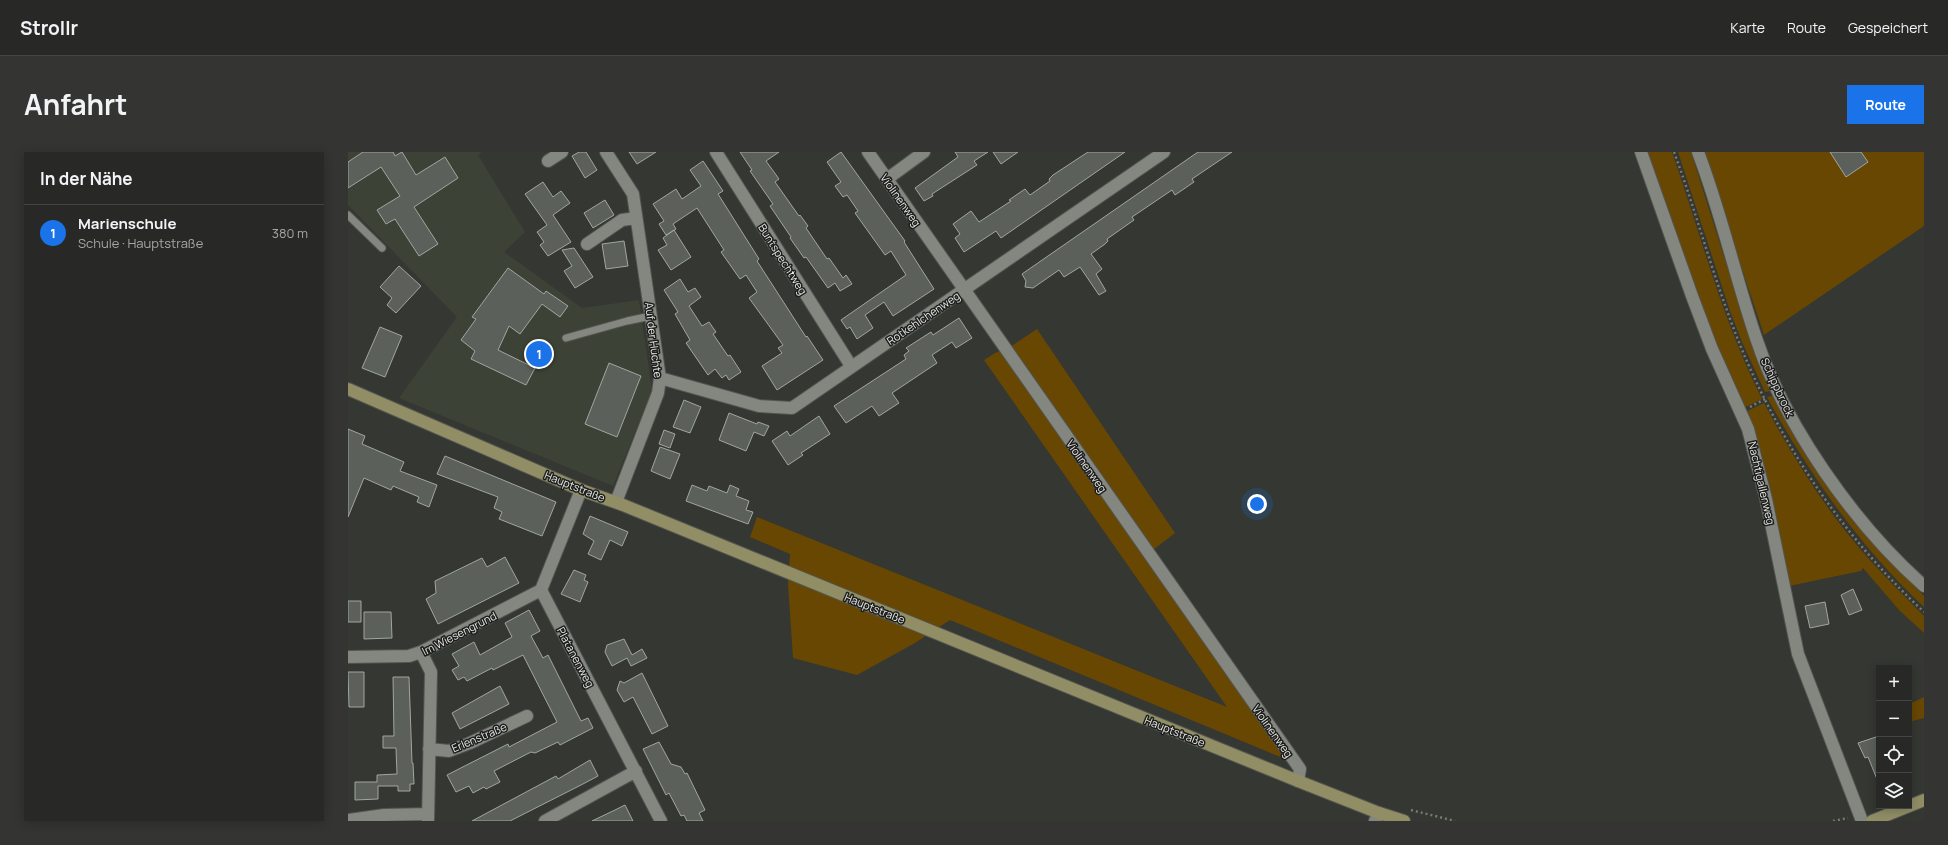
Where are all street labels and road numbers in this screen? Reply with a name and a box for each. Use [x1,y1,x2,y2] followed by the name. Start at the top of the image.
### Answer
[877,171,925,229] street label: Violinenweg
[755,221,811,297] street label: Buntspechtweg
[883,288,963,348] street label: Rotkehlchenweg
[642,301,666,379] street label: Auf der Hüchte
[1758,355,1798,419] street label: Schippbrock
[1063,437,1111,495] street label: Violinenweg
[1745,440,1779,526] street label: Nachtigallenweg
[542,467,608,505] street label: Hauptstraße
[842,589,908,627] street label: Hauptstraße
[419,608,499,658] street label: Im Wiesengrund
[554,624,598,690] street label: Platanenweg
[1249,702,1297,760] street label: Violinenweg
[1142,712,1208,750] street label: Hauptstraße
[449,718,509,755] street label: Erlenstraße

